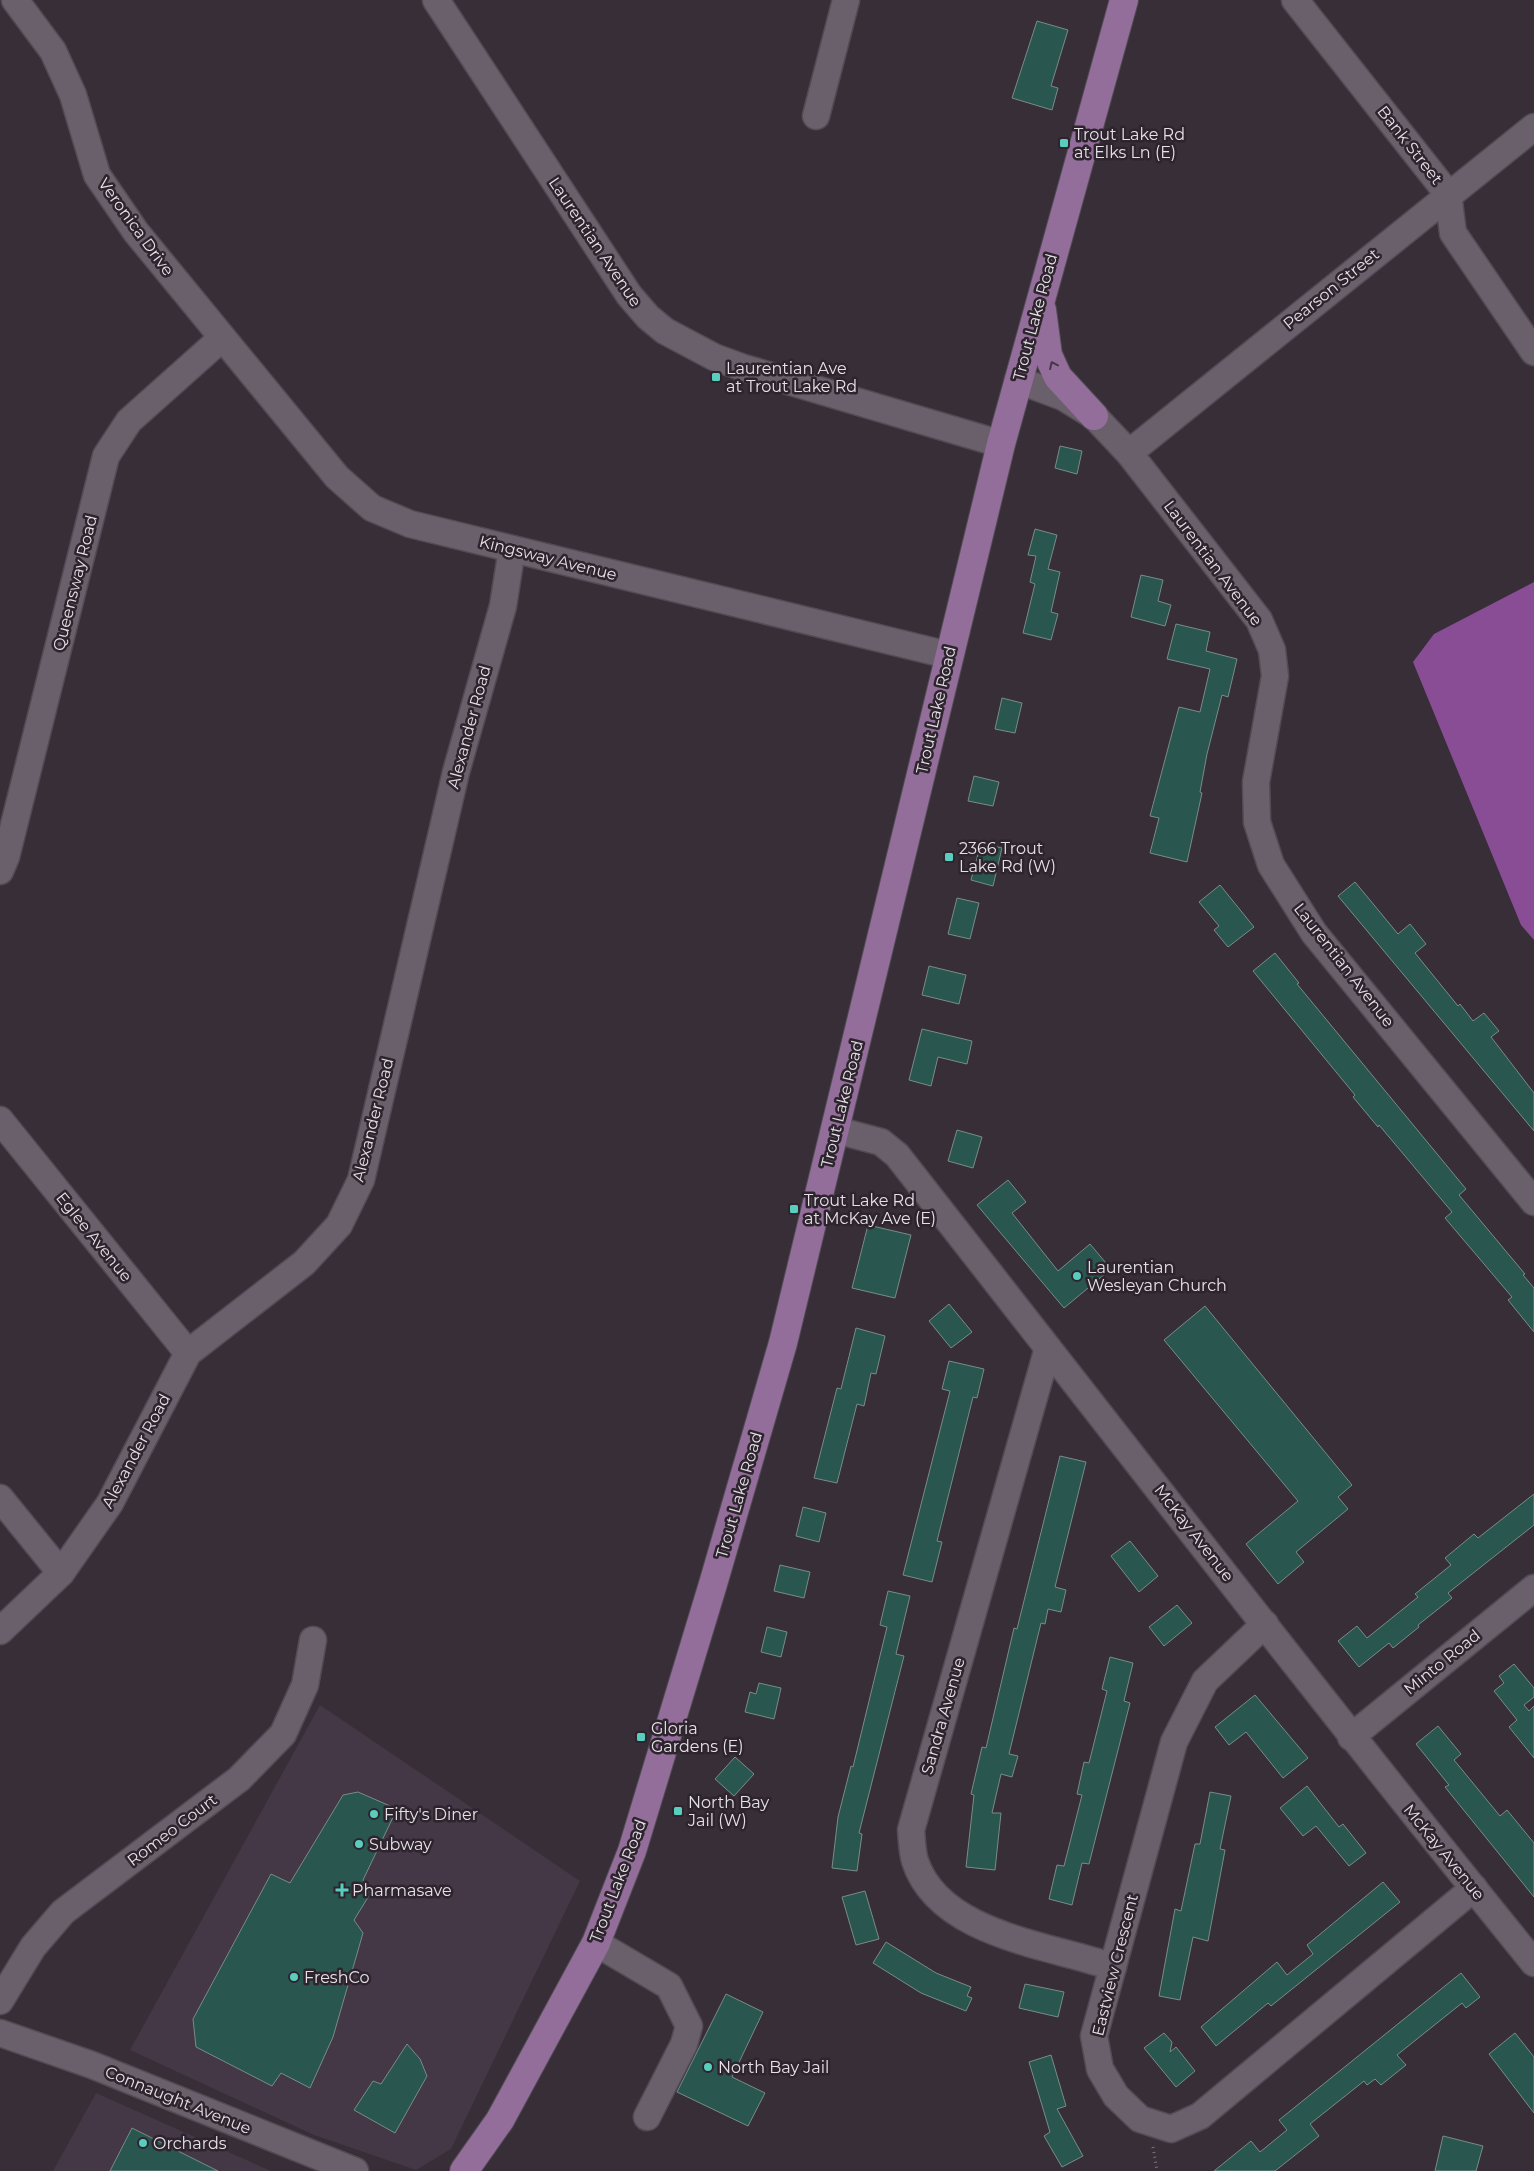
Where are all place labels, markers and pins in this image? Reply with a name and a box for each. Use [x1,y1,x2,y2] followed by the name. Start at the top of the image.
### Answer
[1074,125,1185,162] place label: Trout Lake Rd at Elks Ln (E)
[1058,137,1070,149] marker: Trout Lake Rd at Elks Ln (E)
[726,359,857,396] place label: Laurentian Ave at Trout Lake Rd
[710,371,722,383] marker: Laurentian Ave at Trout Lake Rd
[959,839,1056,876] place label: 2366 Trout Lake Rd (W)
[943,851,955,863] marker: 2366 Trout Lake Rd (W)
[804,1191,936,1228] place label: Trout Lake Rd at McKay Ave (E)
[788,1203,800,1215] marker: Trout Lake Rd at McKay Ave (E)
[1087,1258,1227,1295] place label: Laurentian Wesleyan Church
[1071,1270,1083,1282] marker: Laurentian Wesleyan Church
[651,1719,744,1756] place label: Gloria Gardens (E)
[635,1731,647,1743] marker: Gloria Gardens (E)
[687,1793,769,1830] place label: North Bay Jail (W)
[384,1805,478,1824] place label: Fifty's Diner
[672,1805,684,1817] marker: North Bay Jail (W)
[368,1808,380,1820] marker: Fifty's Diner
[369,1835,432,1854] place label: Subway
[353,1838,365,1850] marker: Subway
[352,1881,452,1900] place label: Pharmasave
[336,1884,348,1896] marker: Pharmasave
[304,1968,369,1987] place label: FreshCo
[288,1971,300,1983] marker: FreshCo
[718,2058,829,2077] place label: North Bay Jail
[702,2061,714,2073] marker: North Bay Jail
[153,2134,227,2153] place label: Orchards
[137,2137,149,2149] marker: Orchards

